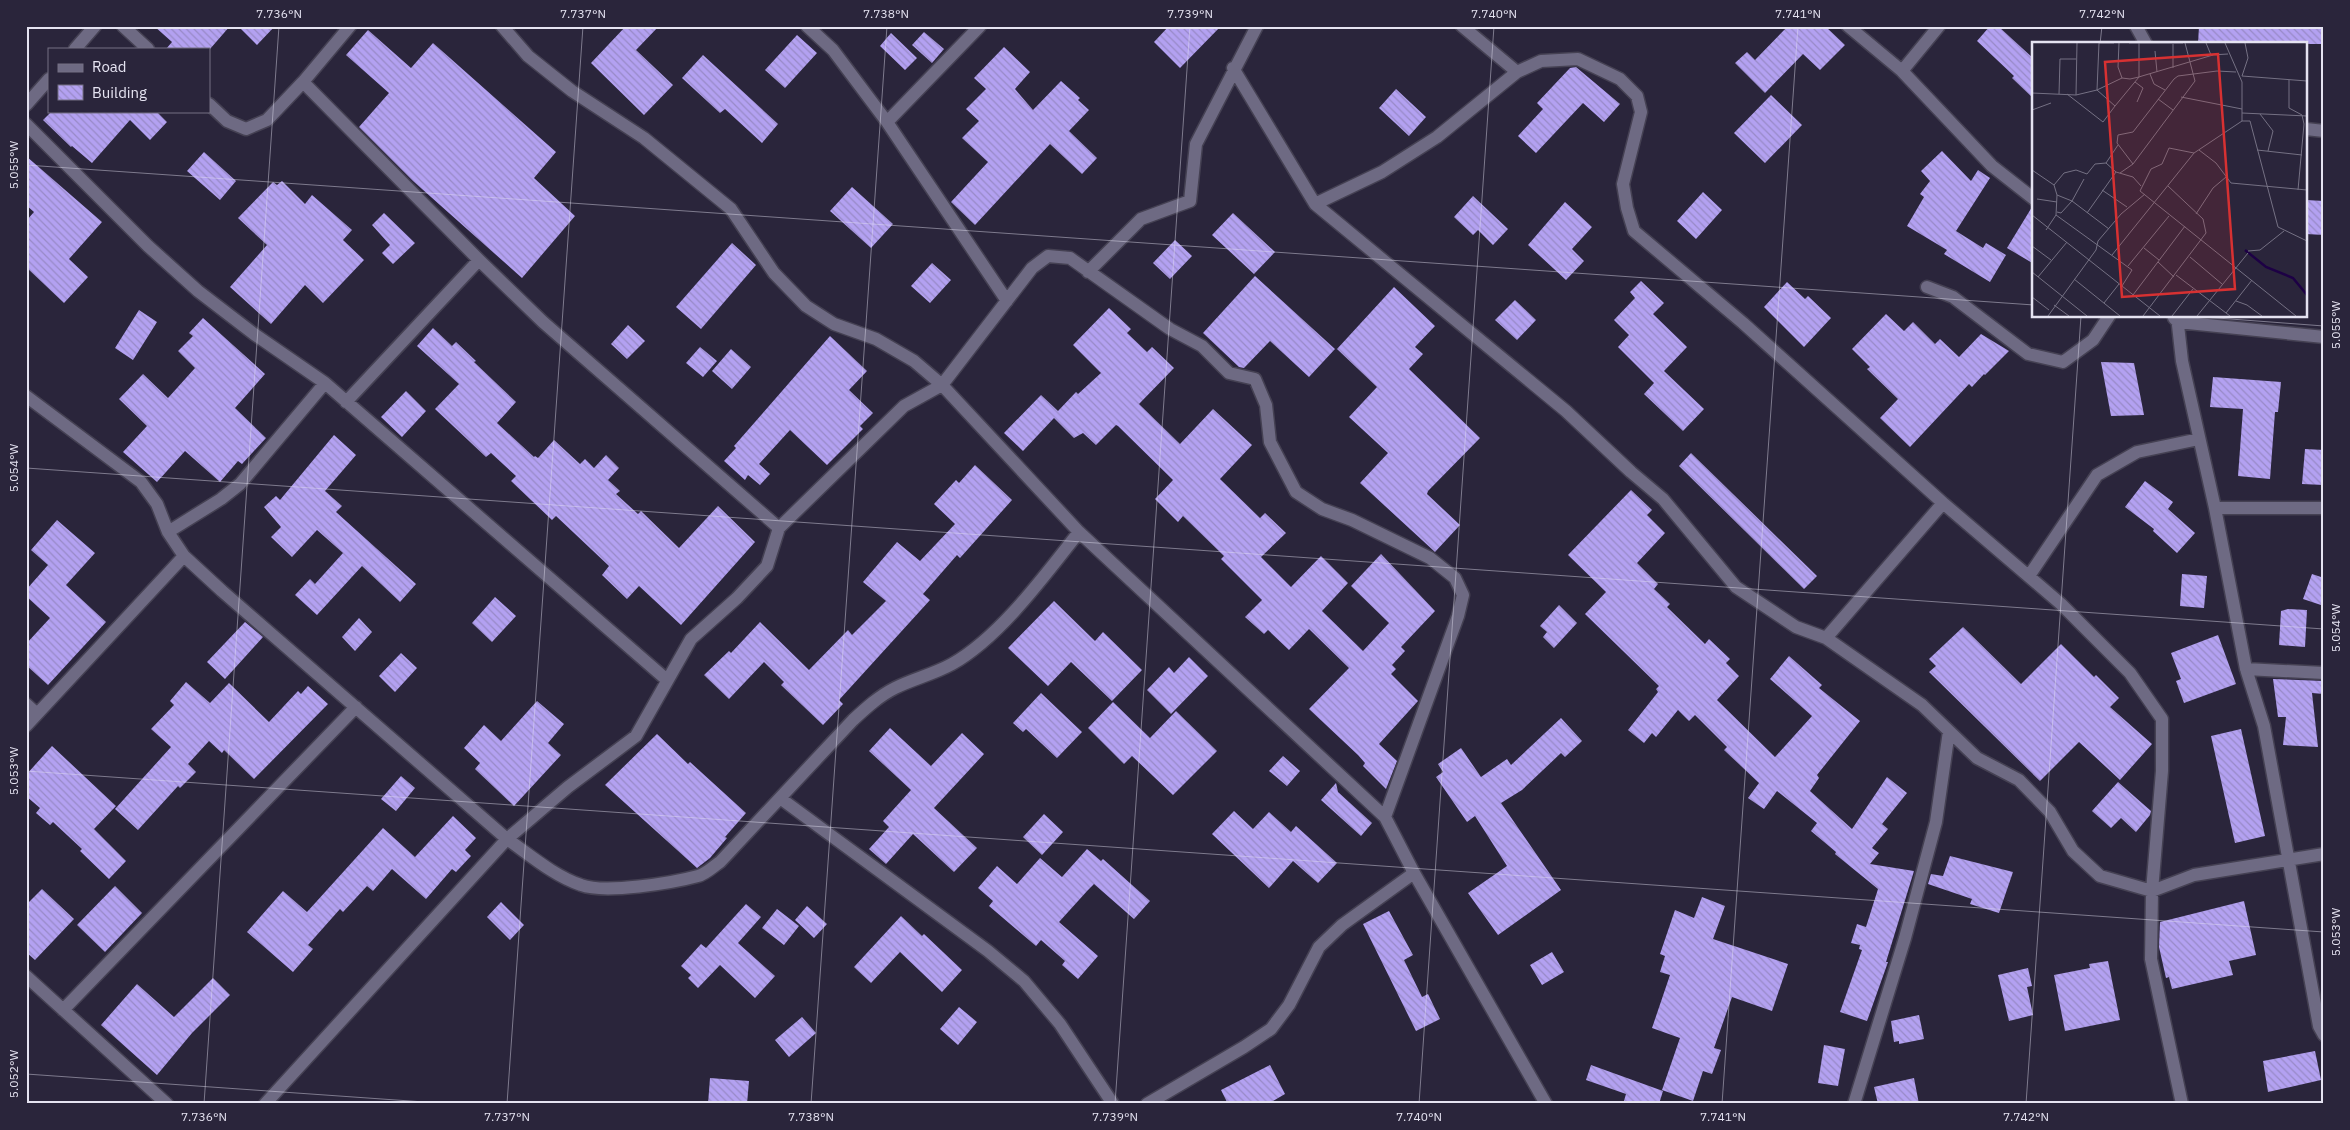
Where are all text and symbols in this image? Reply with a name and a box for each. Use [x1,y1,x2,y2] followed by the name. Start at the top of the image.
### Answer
[256,6,302,21] text: 7.736°N
[560,6,606,21] text: 7.737°N
[863,6,909,21] text: 7.738°N
[1167,6,1213,21] text: 7.739°N
[1471,6,1517,21] text: 7.740°N
[1775,6,1821,21] text: 7.741°N
[2079,6,2125,21] text: 7.742°N
[2032,42,2308,318] inset map
[48,48,210,112] legend
[92,57,127,76] text: Road
[92,83,147,102] text: Building
[6,141,21,189] text: 5.055°W
[2328,301,2343,349] text: 5.055°W
[6,444,21,492] text: 5.054°W
[2328,604,2343,652] text: 5.054°W
[6,747,21,795] text: 5.053°W
[2328,908,2343,956] text: 5.053°W
[6,1050,21,1098] text: 5.052°W
[181,1109,227,1124] text: 7.736°N
[484,1109,530,1124] text: 7.737°N
[788,1109,834,1124] text: 7.738°N
[1092,1109,1138,1124] text: 7.739°N
[1396,1109,1442,1124] text: 7.740°N
[1700,1109,1746,1124] text: 7.741°N
[2003,1109,2049,1124] text: 7.742°N

